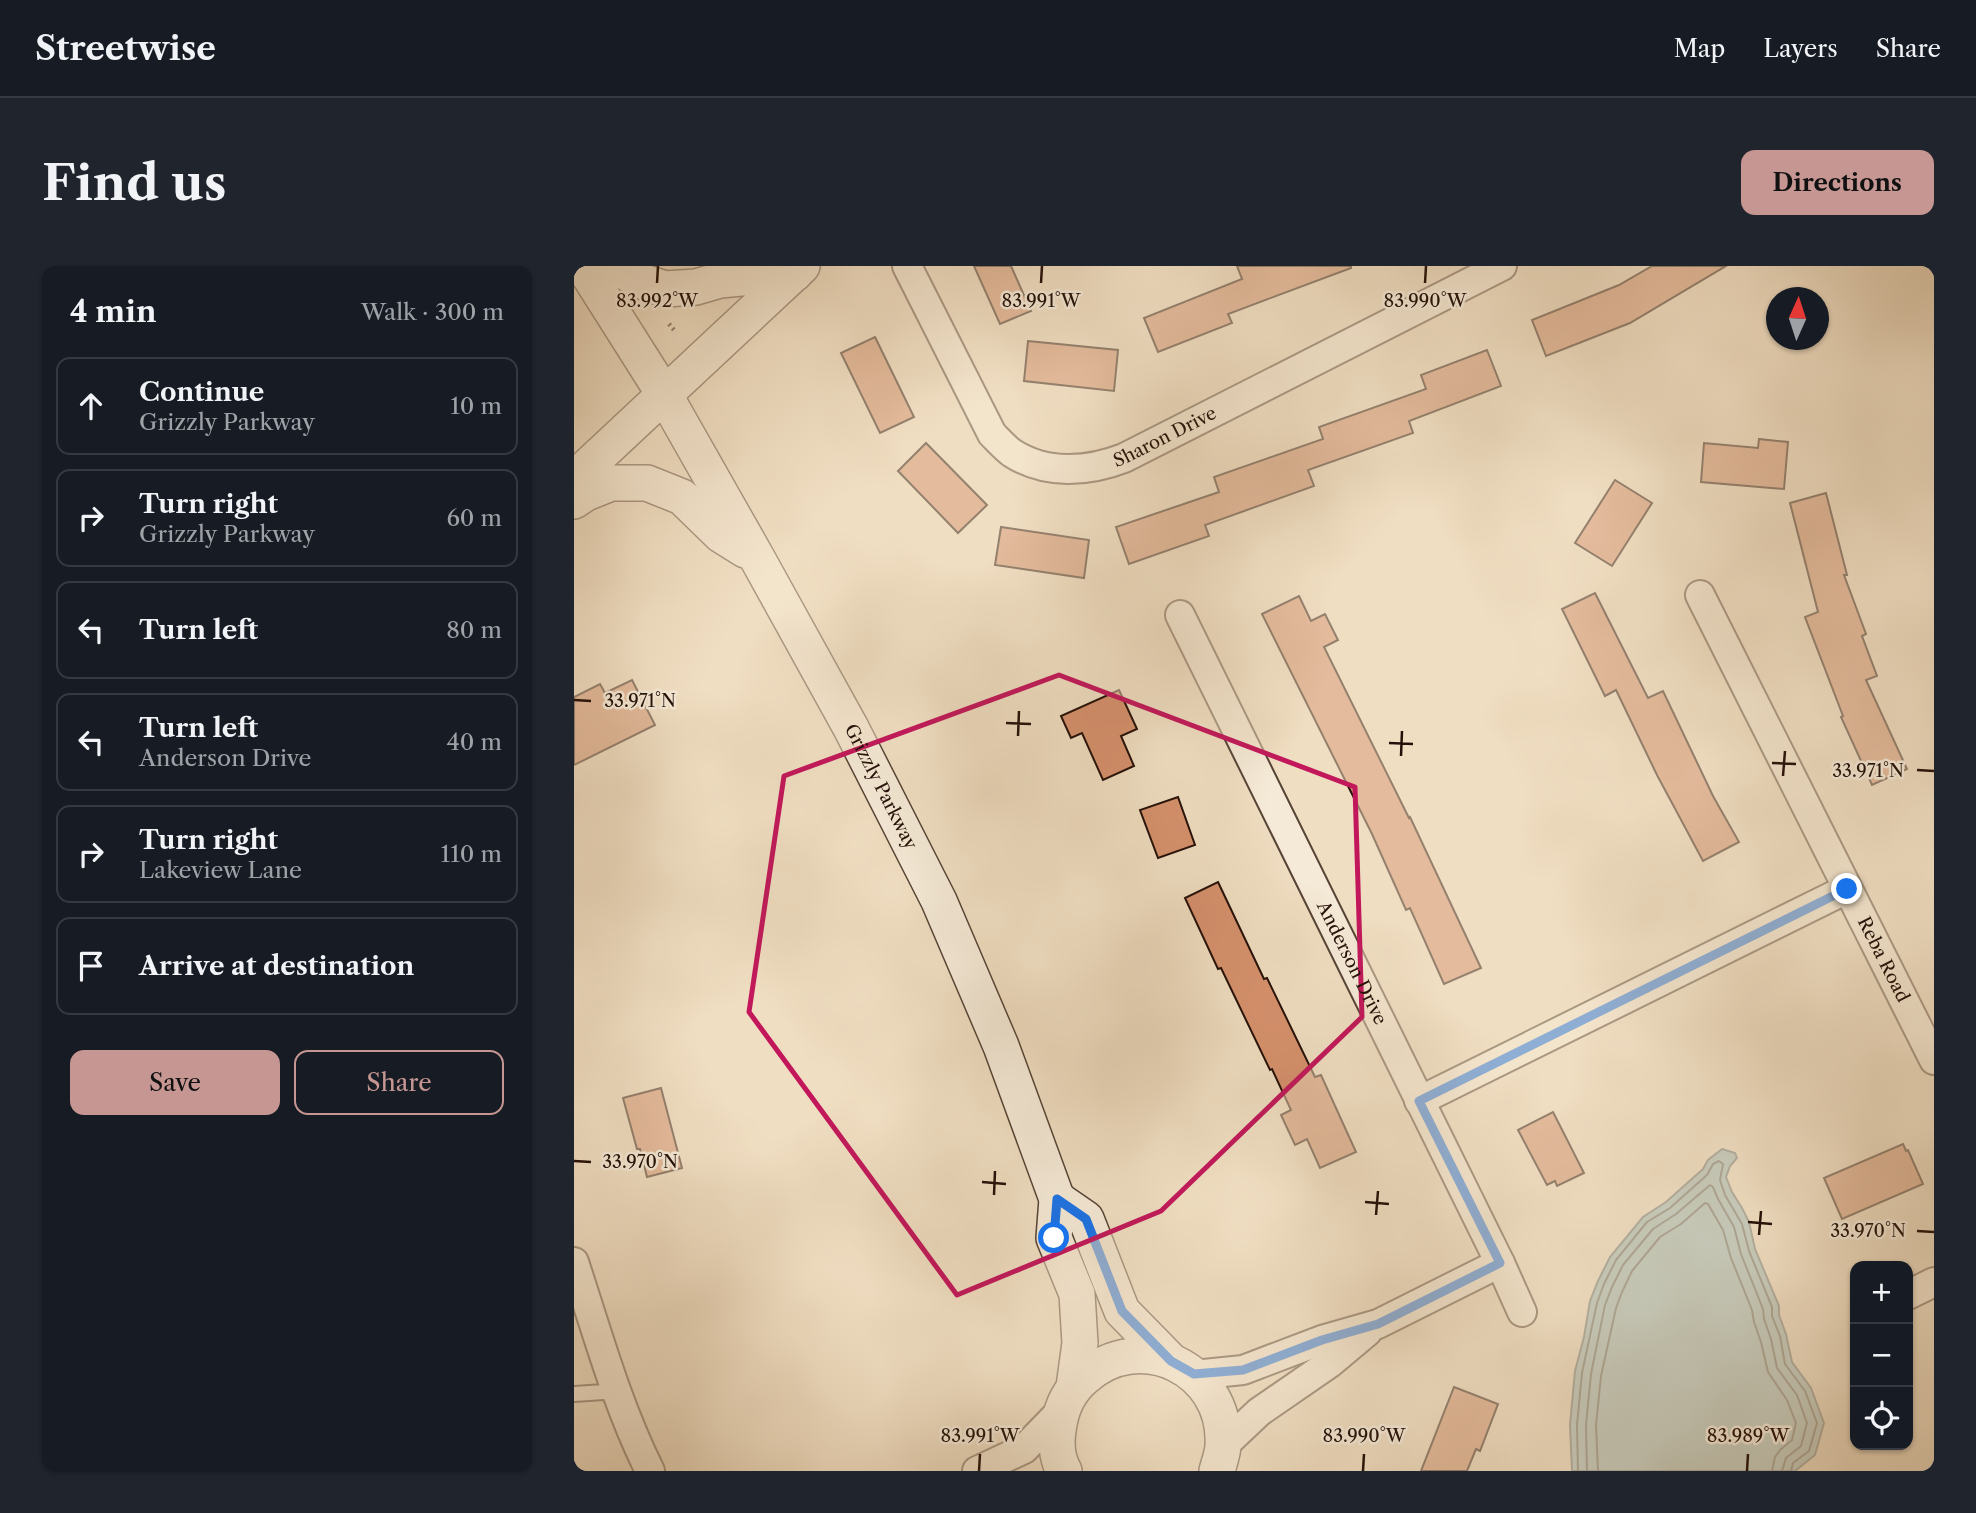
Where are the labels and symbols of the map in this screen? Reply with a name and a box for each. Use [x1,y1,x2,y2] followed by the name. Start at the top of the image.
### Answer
[1766,287,1829,350] north arrow
[616,290,699,312] text: 83.992°W
[1002,290,1082,312] text: 83.991°W
[1383,290,1468,312] text: 83.990°W
[1110,402,1220,472] street label: Sharon Drive
[604,690,676,712] text: 33.971°N
[840,720,922,854] street label: Grizzly Parkway
[1832,760,1904,782] text: 33.971°N
[1831,873,1862,904] route end
[1312,897,1392,1028] street label: Anderson Drive
[1853,913,1914,1006] street label: Reba Road
[602,1151,678,1173] text: 33.970°N
[1830,1220,1906,1242] text: 33.970°N
[1038,1222,1069,1253] route start
[941,1425,1021,1447] text: 83.991°W
[1322,1425,1407,1447] text: 83.990°W
[1707,1425,1790,1447] text: 83.989°W

